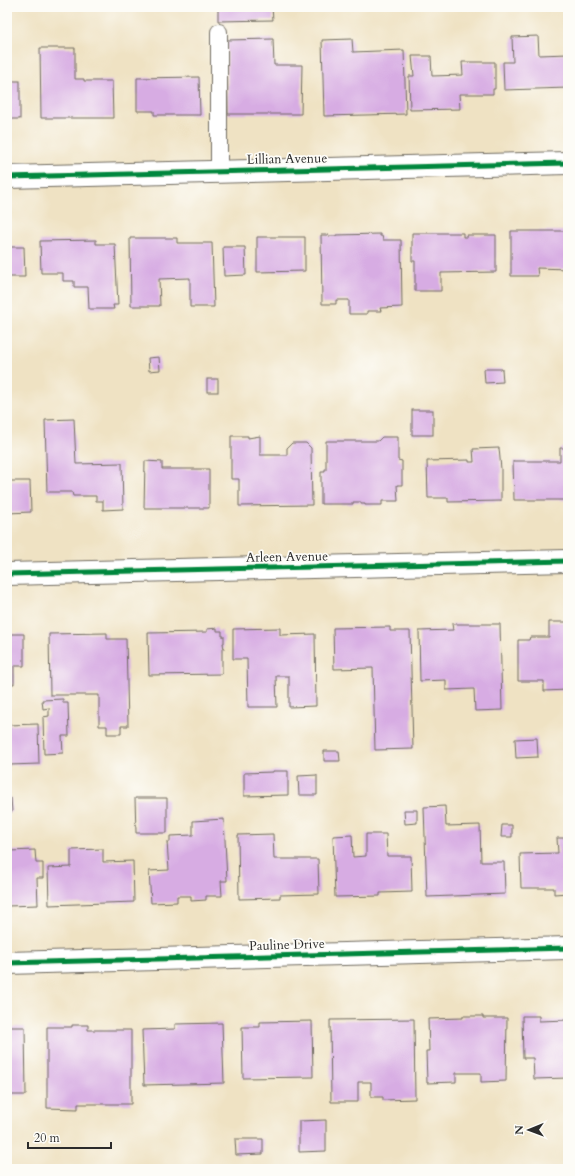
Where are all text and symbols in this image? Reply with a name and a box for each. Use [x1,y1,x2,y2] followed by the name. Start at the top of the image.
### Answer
[247,149,327,169] street label: Lillian Avenue
[246,547,328,567] street label: Arleen Avenue
[249,935,325,955] street label: Pauline Drive
[509,1110,549,1150] north arrow
[28,1124,111,1150] scale bar
[512,1125,527,1135] text: N
[34,1130,61,1146] text: 20 m

